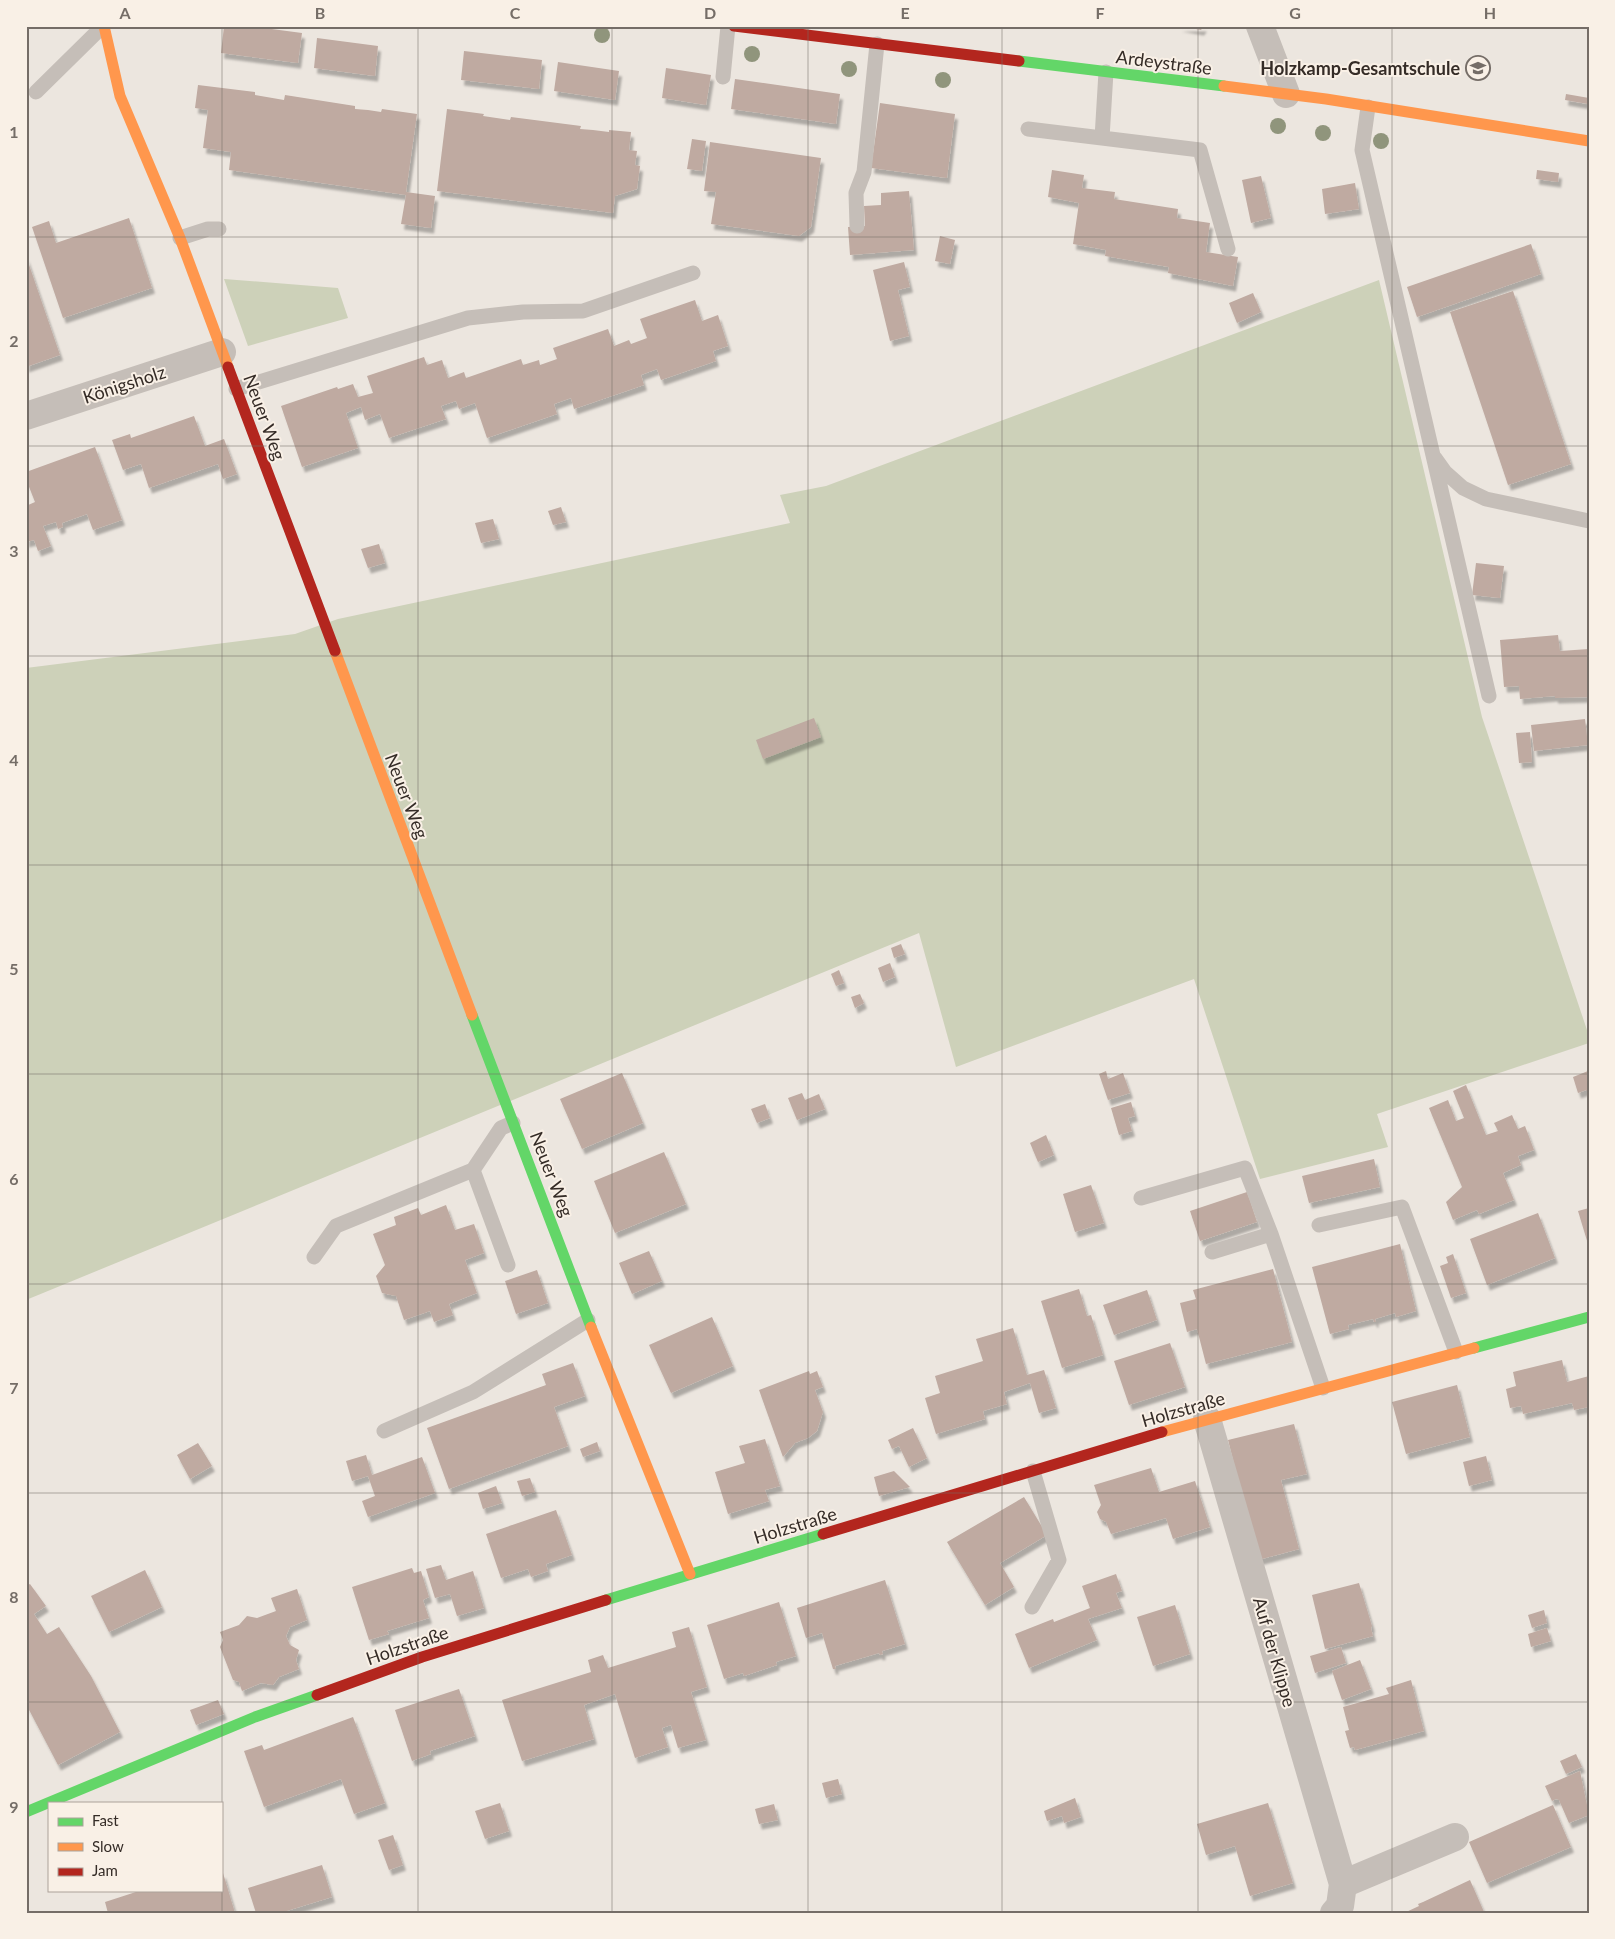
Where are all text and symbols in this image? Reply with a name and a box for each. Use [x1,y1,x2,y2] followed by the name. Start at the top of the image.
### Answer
[118,3,131,22] text: A
[315,3,325,22] text: B
[510,3,521,22] text: C
[704,3,716,22] text: D
[900,3,910,22] text: E
[1095,3,1105,22] text: F
[1289,3,1301,22] text: G
[1484,3,1496,22] text: H
[1115,45,1213,79] street label: Ardeystraße
[1465,55,1491,81] school or university icon: Holzkamp-Gesamtschule
[1260,57,1460,79] place label: Holzkamp-Gesamtschule
[9,122,19,141] text: 1
[9,331,19,350] text: 2
[80,360,168,408] street label: Königsholz
[239,371,291,463] street label: Neuer Weg
[9,541,19,560] text: 3
[9,750,19,769] text: 4
[381,750,433,842] street label: Neuer Weg
[9,959,19,978] text: 5
[526,1128,578,1220] street label: Neuer Weg
[9,1169,19,1188] text: 6
[9,1378,19,1397] text: 7
[1139,1387,1227,1431] street label: Holzstraße
[751,1502,839,1548] street label: Holzstraße
[9,1587,19,1606] text: 8
[1249,1595,1301,1709] street label: Auf der Klippe
[363,1621,451,1669] street label: Holzstraße
[9,1797,19,1816] text: 9
[48,1802,222,1892] legend
[92,1811,119,1829] text: Fast
[92,1837,124,1855] text: Slow
[92,1861,118,1879] text: Jam

